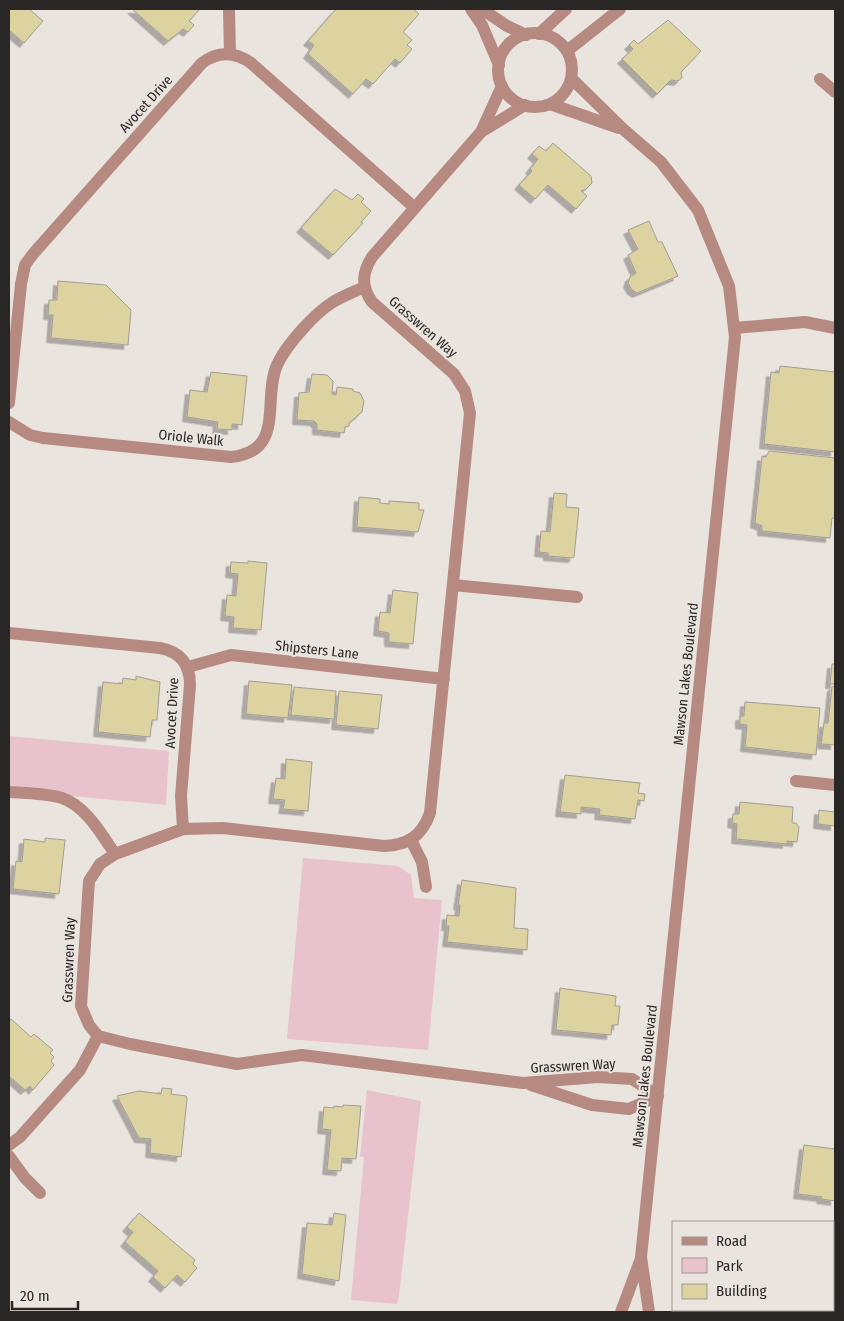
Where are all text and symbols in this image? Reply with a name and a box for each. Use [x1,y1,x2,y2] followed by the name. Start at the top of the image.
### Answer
[116,72,176,136] street label: Avocet Drive
[385,293,461,362] street label: Grasswren Way
[158,426,225,450] street label: Oriole Walk
[670,602,702,746] street label: Mawson Lakes Boulevard
[274,637,360,663] street label: Shipsters Lane
[162,677,182,749] street label: Avocet Drive
[59,916,79,1003] street label: Grasswren Way
[629,1004,661,1148] street label: Mawson Lakes Boulevard
[530,1055,617,1077] street label: Grasswren Way
[672,1221,834,1311] legend
[716,1232,747,1250] text: Road
[716,1257,743,1275] text: Park
[12,1278,79,1310] scale bar
[716,1282,767,1300] text: Building
[20,1287,50,1305] text: 20 m

